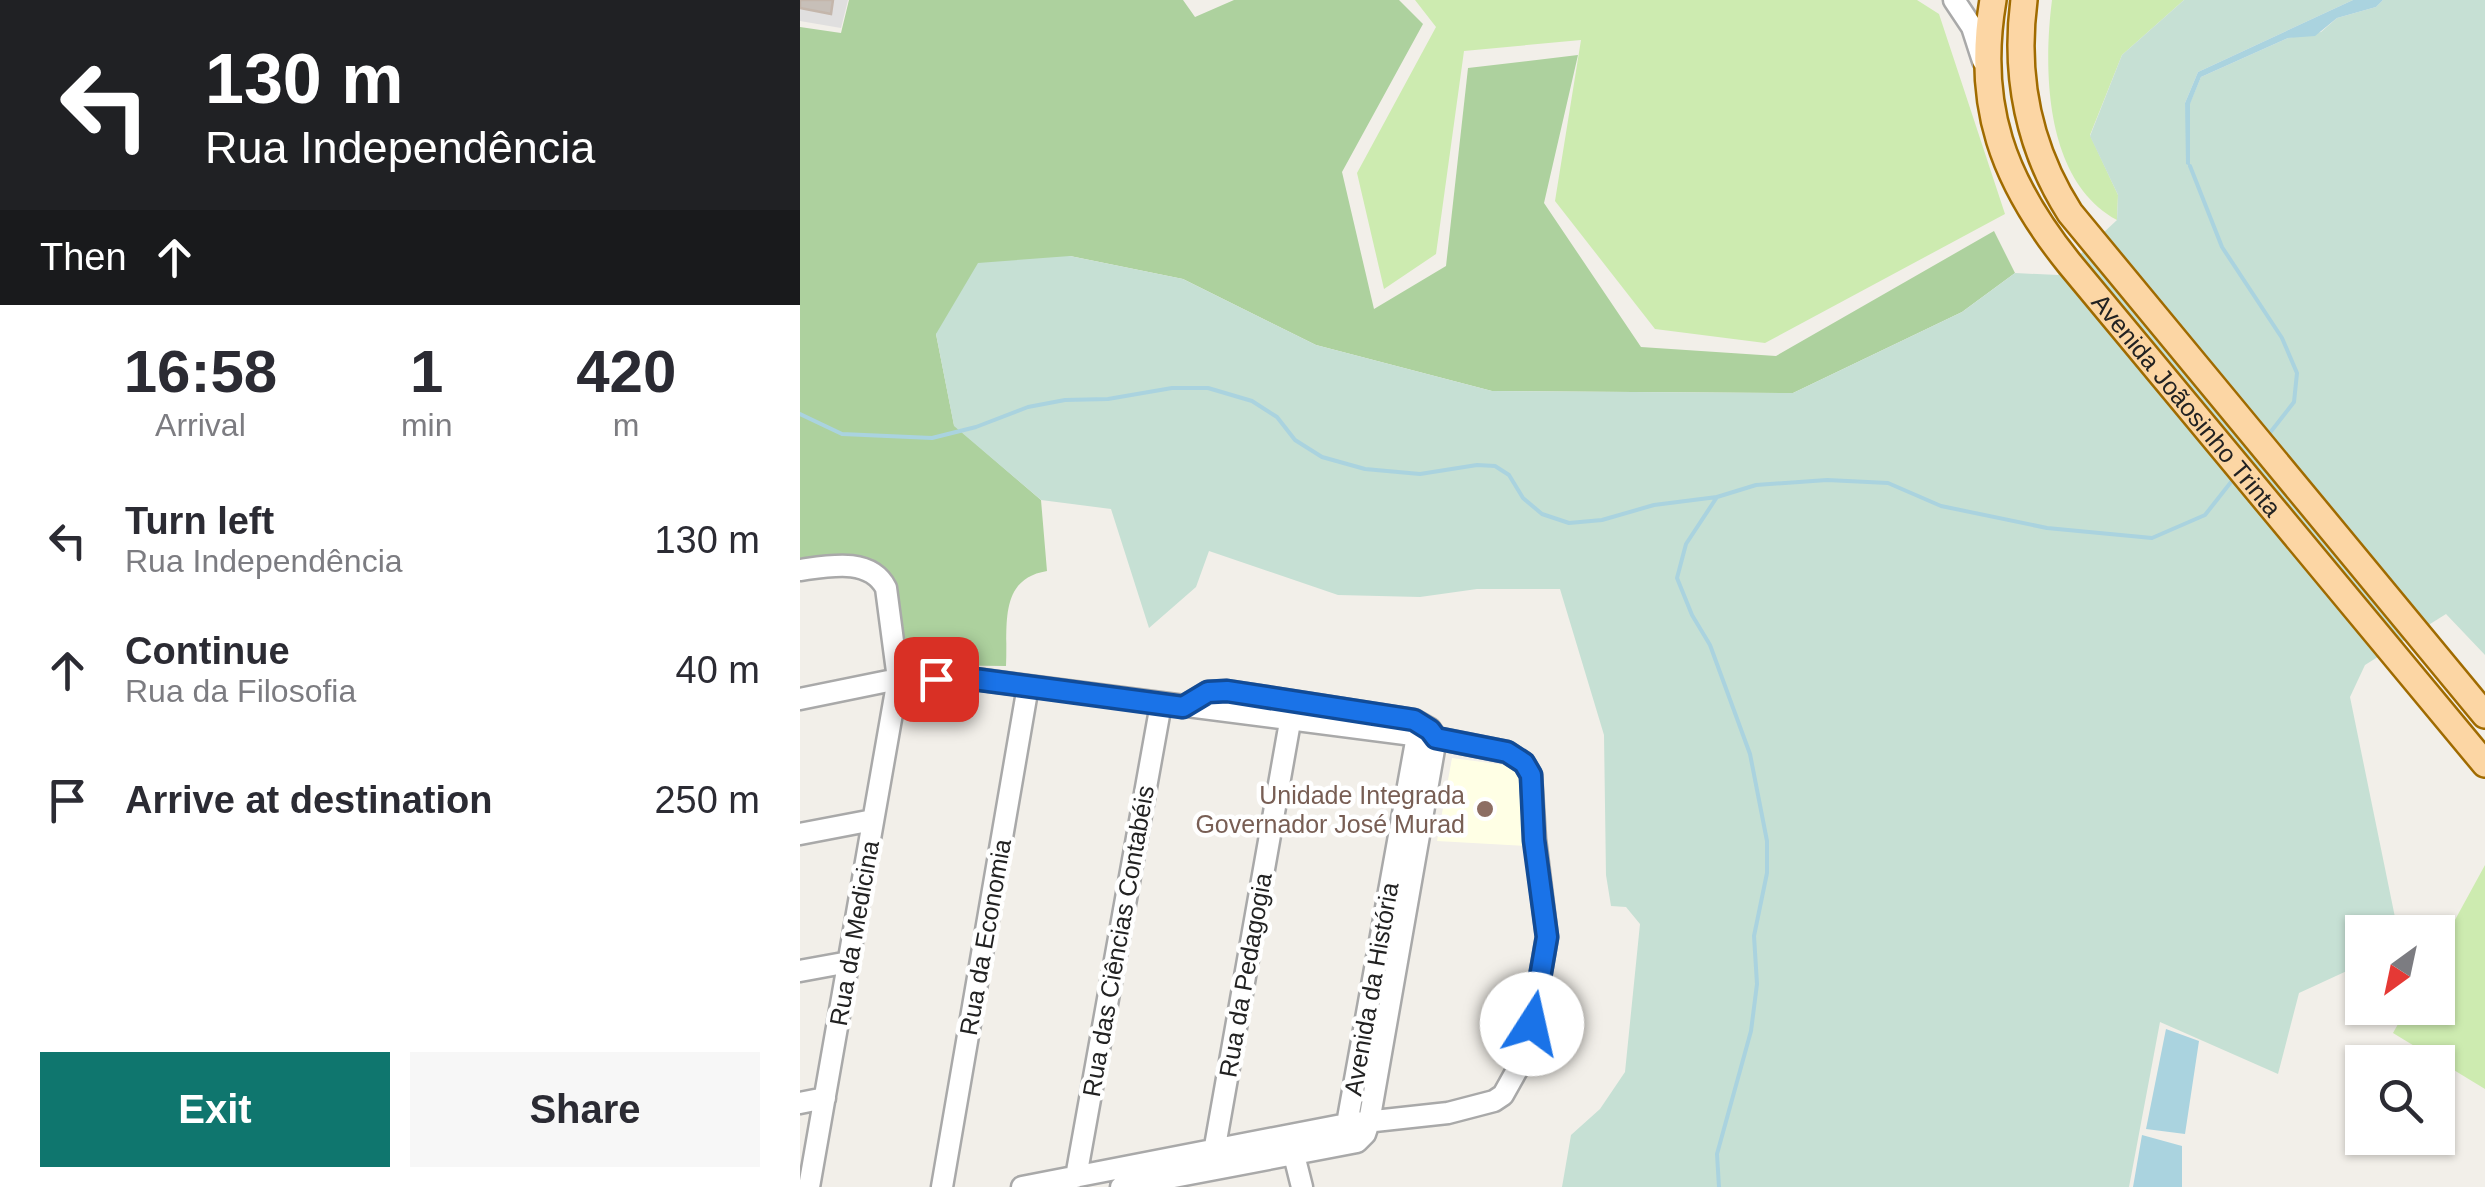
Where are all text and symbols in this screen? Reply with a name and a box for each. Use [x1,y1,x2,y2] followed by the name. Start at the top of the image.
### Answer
[40,40,170,170] icon: left
[205,40,403,118] text: 130 m
[205,122,595,173] text: Rua Independência
[147,230,202,285] icon: ahead
[40,236,127,278] text: Then
[2086,288,2287,522] street label: Avenida Joãosinho Trinta
[124,338,277,405] text: 16:58
[410,338,443,405] text: 1
[576,338,676,405] text: 420
[155,407,246,443] text: Arrival
[401,407,452,443] text: min
[613,407,640,443] text: m
[125,500,274,542] text: Turn left
[40,513,95,568] icon: left
[654,519,760,561] text: 130 m
[125,543,403,579] text: Rua Independência
[125,630,290,672] text: Continue
[894,637,979,722] pin
[40,643,95,698] icon: ahead
[676,649,760,691] text: 40 m
[909,652,964,707] icon: arrive
[125,673,356,709] text: Rua da Filosofia
[40,773,95,828] icon: arrive
[125,779,492,821] text: Arrive at destination
[654,779,760,821] text: 250 m
[1195,781,1465,838] place label: Unidade Integrada Governador José Murad
[1077,783,1159,1099] street label: Rua das Ciências Contabéis
[1474,798,1496,820] marker: Unidade Integrada Governador José Murad
[954,837,1016,1037] street label: Rua da Economia
[824,838,884,1028] street label: Rua da Medicina
[1213,870,1277,1079] street label: Rua da Pedagogia
[1338,880,1404,1098] street label: Avenida da História
[2345,915,2455,1025] north arrow
[2345,915,2455,1155] map controls
[1480,972,1584,1076] position arrow
[2345,1045,2455,1155] button: search
[40,1052,390,1167] button: Exit
[410,1052,760,1167] button: Share

